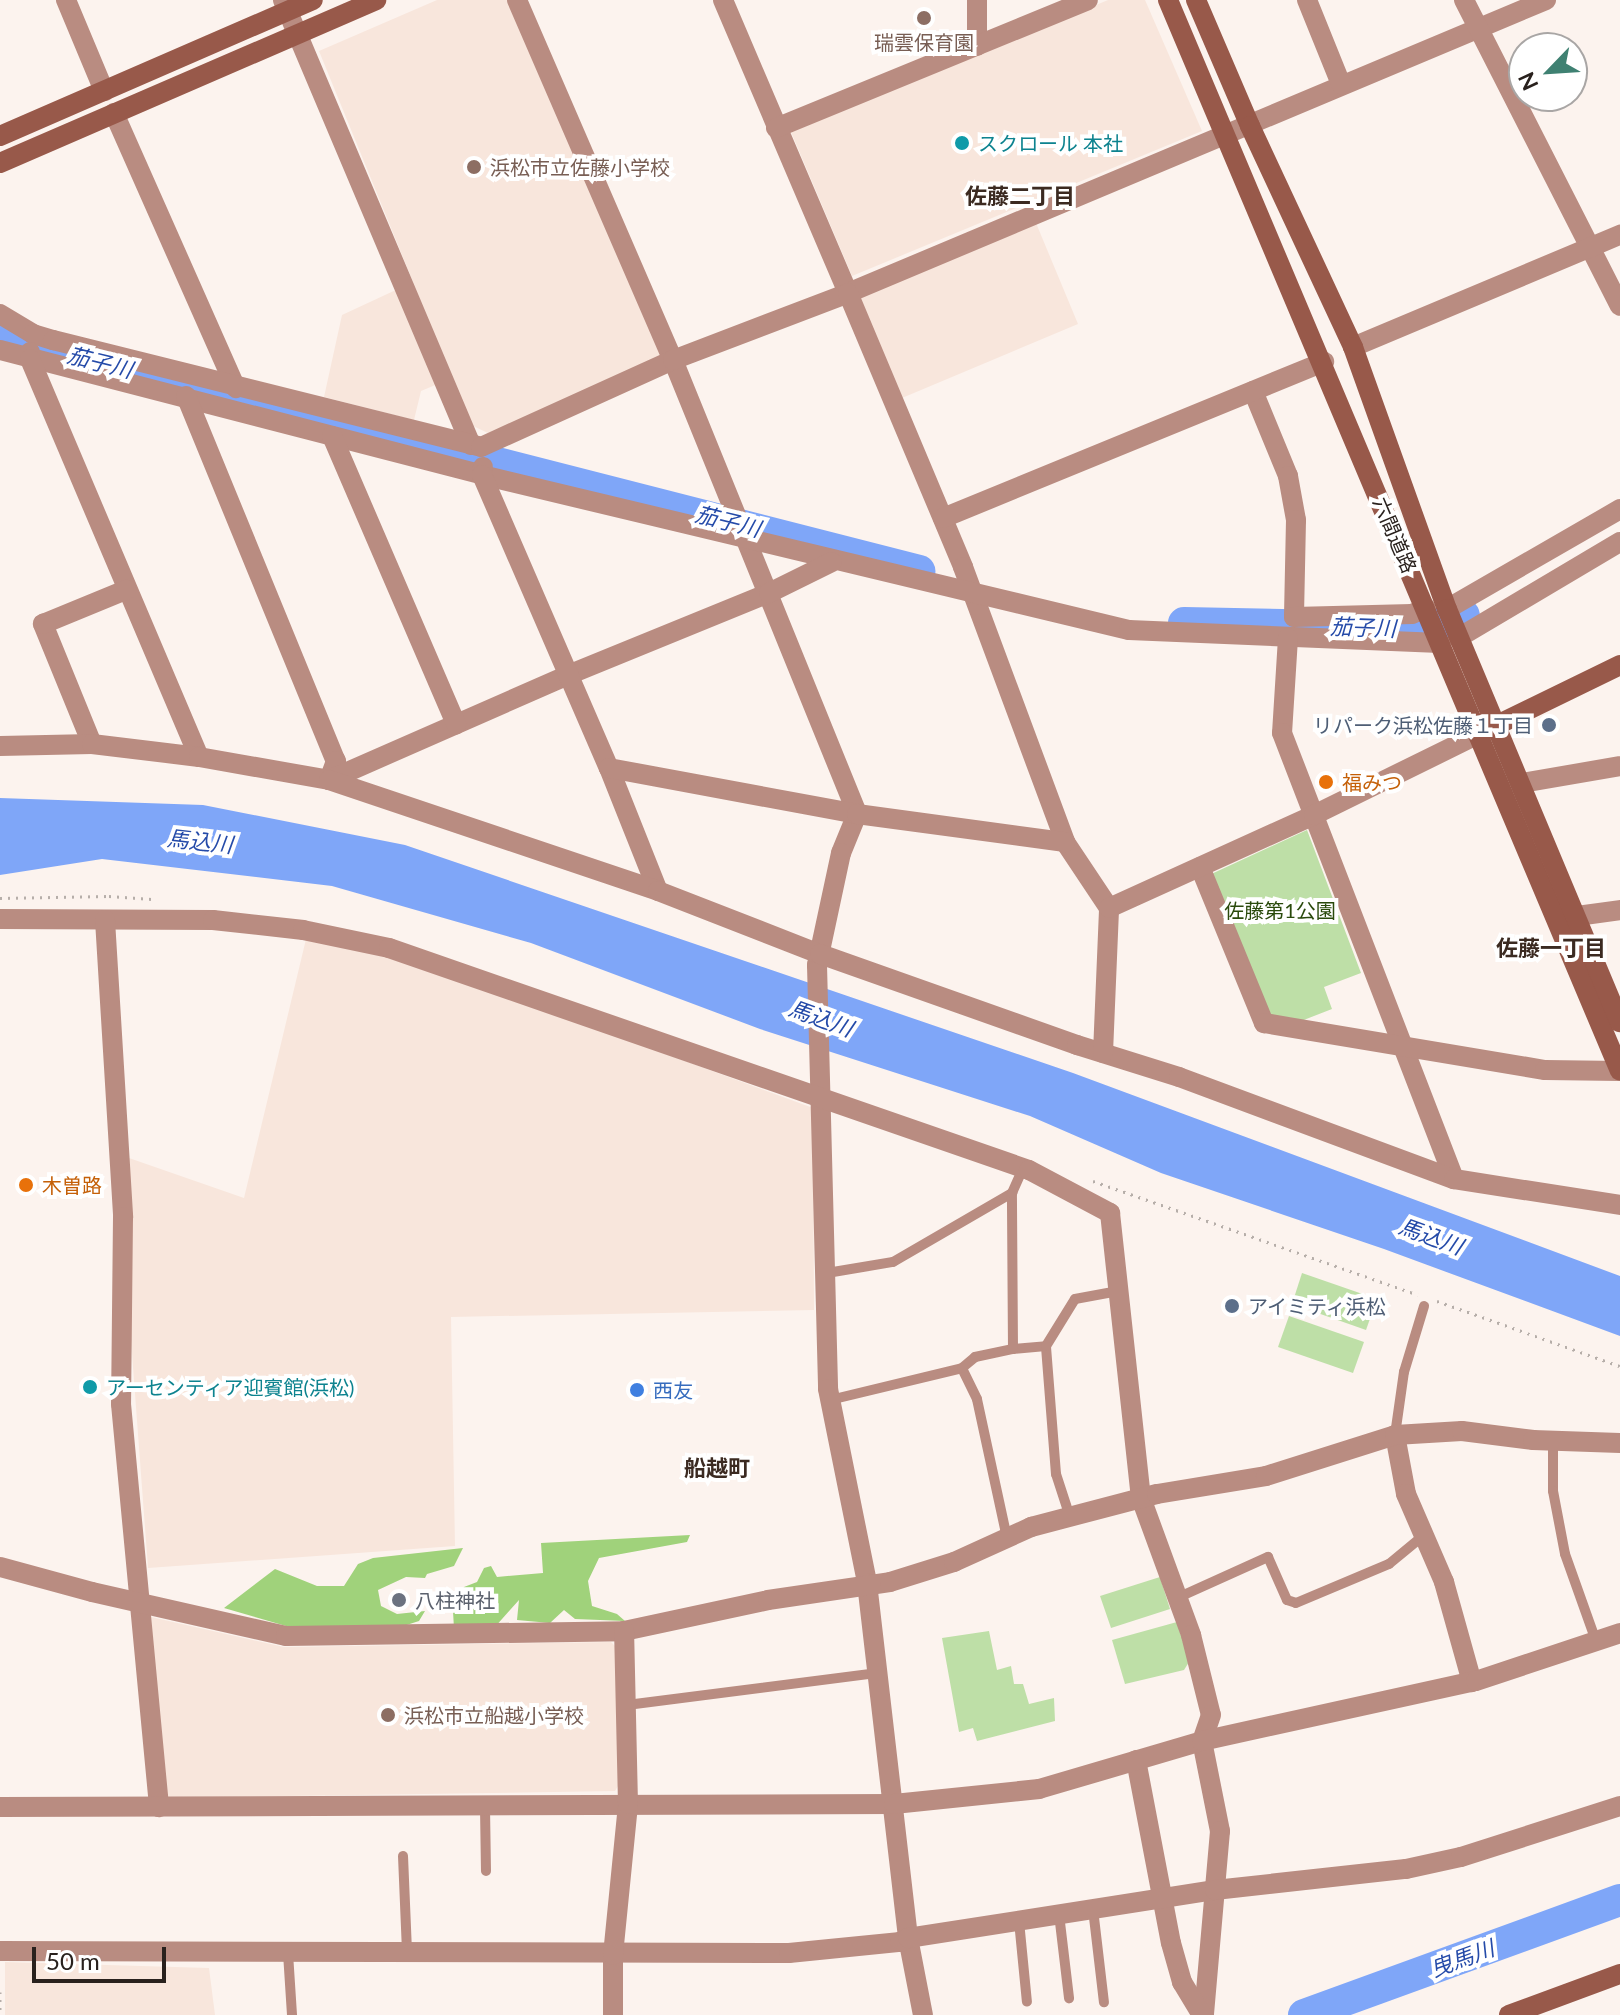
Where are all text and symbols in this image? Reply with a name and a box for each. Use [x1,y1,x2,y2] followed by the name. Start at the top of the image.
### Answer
[915,9,933,27] marker: 瑞雲保育園
[874,30,974,54] place label: 瑞雲保育園
[1508,32,1588,112] north arrow
[1512,68,1543,95] text: N
[978,131,1123,155] place label: スクロール 本社
[953,134,971,152] marker: スクロール 本社
[490,155,670,179] place label: 浜松市立佐藤小学校
[465,158,483,176] marker: 浜松市立佐藤小学校
[965,183,1075,209] district label: 佐藤二丁目
[65,341,135,383] water label: 茄子川
[1368,493,1422,577] street label: 六間道路
[693,500,763,542] water label: 茄子川
[1330,613,1396,641] water label: 茄子川
[1313,713,1533,737] place label: リパーク浜松佐藤１丁目
[1540,716,1558,734] marker: リパーク浜松佐藤１丁目
[1342,770,1402,794] place label: 福みつ
[1317,773,1335,791] marker: 福みつ
[166,824,234,858] water label: 馬込川
[1224,898,1336,922] park label: 佐藤第1公園
[1496,935,1606,961] district label: 佐藤一丁目
[785,994,857,1042] water label: 馬込川
[42,1173,102,1197] place label: 木曽路
[17,1176,35,1194] marker: 木曽路
[1395,1212,1467,1260] water label: 馬込川
[1248,1294,1388,1318] place label: アイミティ浜松
[1223,1297,1241,1315] marker: アイミティ浜松
[106,1375,355,1399] place label: アーセンティア迎賓館(浜松)
[81,1378,99,1396] marker: アーセンティア迎賓館(浜松)
[653,1378,693,1402] place label: 西友
[628,1381,646,1399] marker: 西友
[684,1455,750,1481] district label: 船越町
[415,1588,495,1612] place label: 八柱神社
[390,1591,408,1609] marker: 八柱神社
[404,1703,584,1727] place label: 浜松市立船越小学校
[379,1706,397,1724] marker: 浜松市立船越小学校
[36,1931,170,1981] scale bar
[1426,1934,1498,1982] water label: 曳馬川
[46,1946,100,1975] text: 50 m

